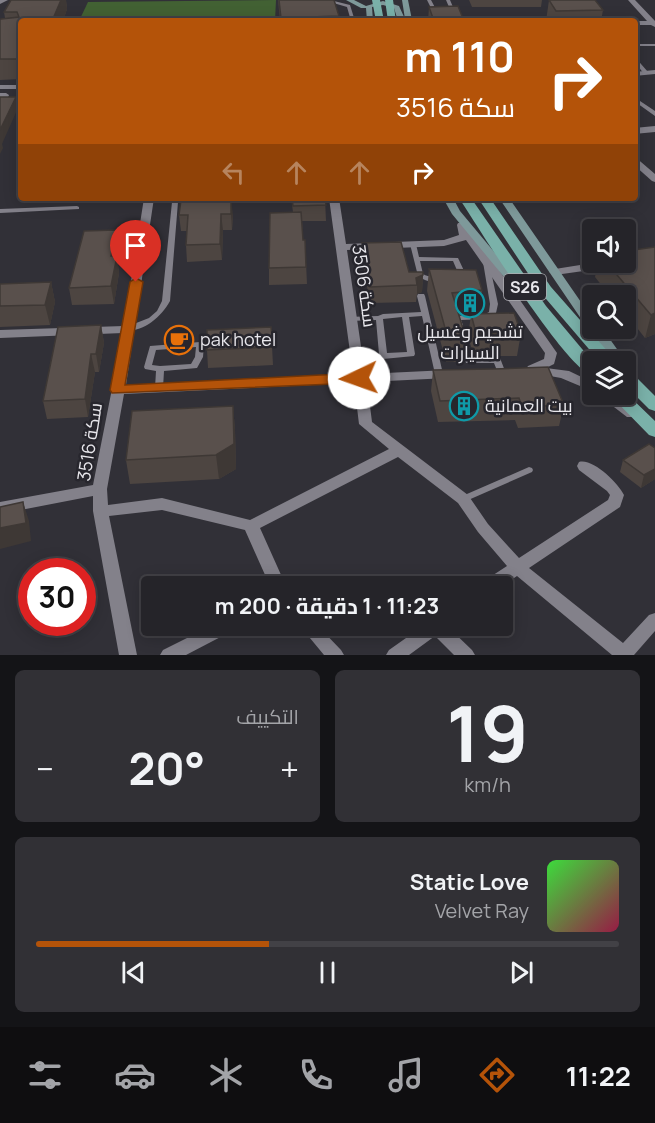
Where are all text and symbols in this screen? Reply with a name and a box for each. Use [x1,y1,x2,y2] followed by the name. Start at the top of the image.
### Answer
[404,27,515,85] text: 110 m
[536,42,614,120] icon: right
[396,88,515,125] text: سكة 3516
[217,156,250,189] icon: left
[280,156,313,189] icon: ahead
[343,156,376,189] icon: ahead
[406,156,439,189] icon: right
[582,219,636,405] map controls
[582,219,636,273] button: sound
[110,220,161,282] pin
[119,229,152,262] icon: arrive
[347,243,383,329] street label: سكة 3506
[504,274,546,300] road number: S26
[582,285,636,339] button: search
[454,287,486,319] building icon: تشحيم وغسيل السيارات
[417,319,523,364] place label: تشحيم وغسيل السيارات
[163,324,195,356] cafe icon: pak hotel
[200,327,276,351] place label: pak hotel
[327,346,391,410] position arrow
[582,351,636,405] button: layers
[448,390,480,422] building icon: بيت العمانية
[485,393,573,417] place label: بيت العمانية
[71,401,107,483] street label: سكة 3516
[18,558,96,636] speed limit sign: 30
[215,591,439,621] text: 11:23 · 1 دقيقة · 200 m
[446,679,529,785] text: 19
[236,703,299,730] text: التكييف
[129,737,205,799] text: 20°
[36,746,54,791] text: −
[280,746,299,791] text: +
[464,771,511,798] text: km/h
[410,867,529,897] text: Static Love
[435,897,529,924] text: Velvet Ray
[117,956,150,989] icon: previous
[311,956,344,989] icon: pause
[505,956,538,989] icon: next
[24,1054,66,1096] icon: filters
[114,1054,156,1096] icon: car
[205,1054,247,1096] icon: climate
[295,1054,337,1096] icon: phone
[385,1054,427,1096] icon: music
[476,1054,518,1096] icon: directions
[566,1057,631,1094] text: 11:22

